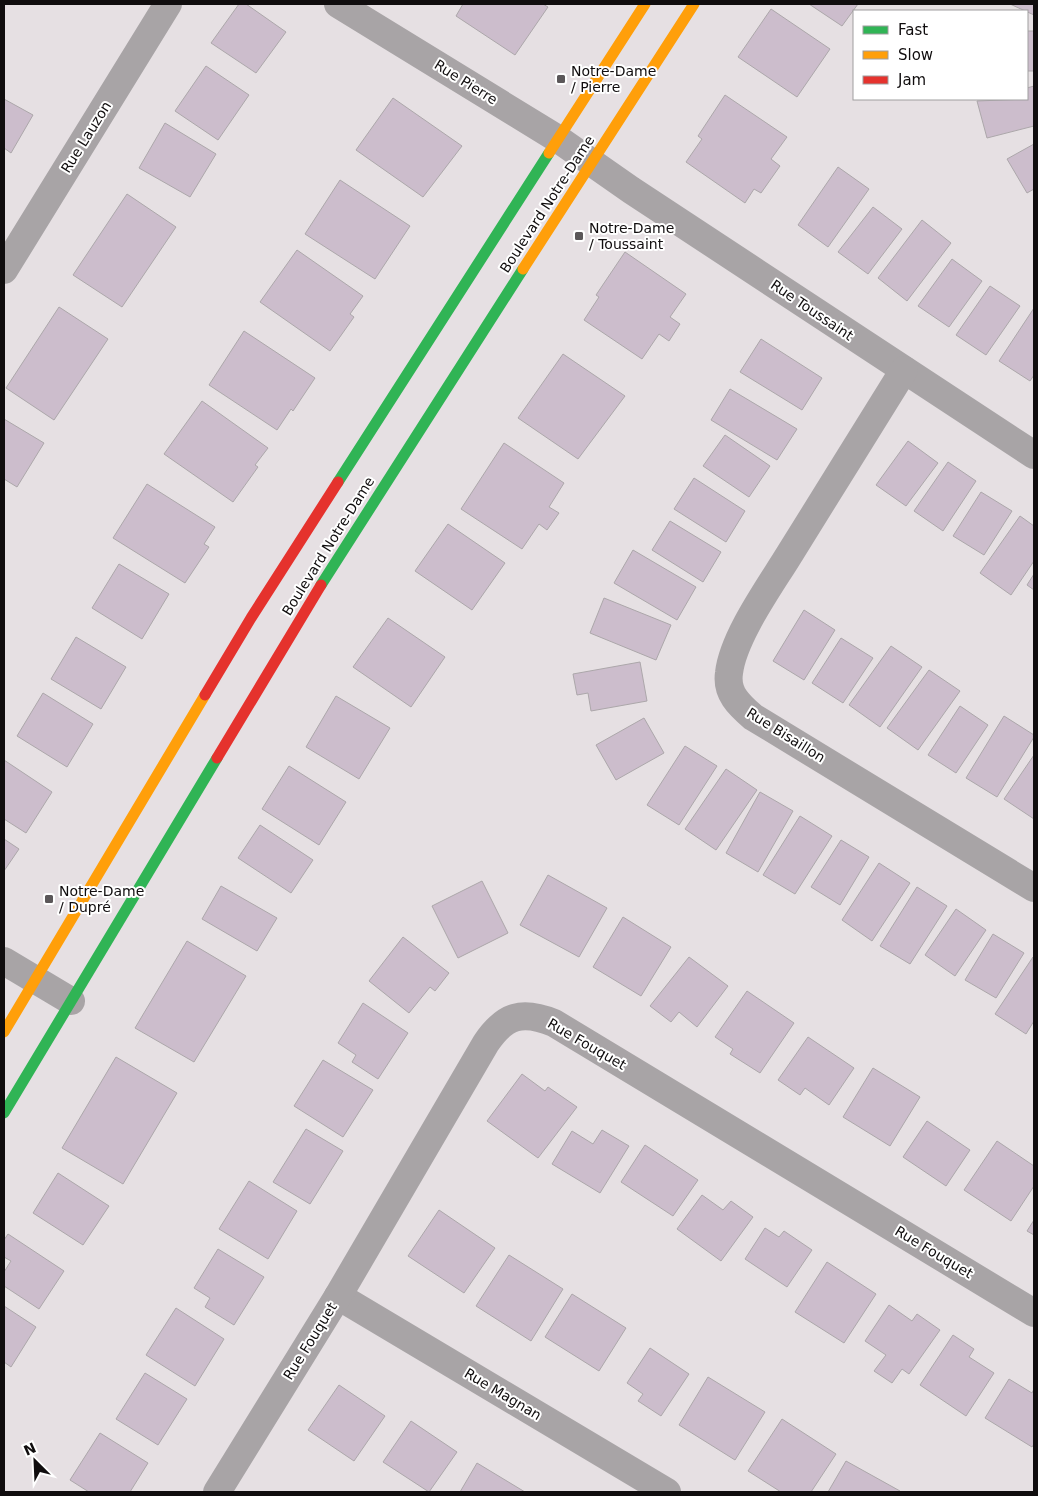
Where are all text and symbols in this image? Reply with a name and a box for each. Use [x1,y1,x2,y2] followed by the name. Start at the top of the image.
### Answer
[853,10,1028,100] legend
[898,21,928,39] text: Fast
[898,46,933,64] text: Slow
[432,56,500,108] street label: Rue Pierre
[571,63,656,95] place label: Notre-Dame / Pierre
[897,71,926,89] text: Jam
[555,73,567,85] marker: Notre-Dame / Pierre
[58,98,114,176] street label: Rue Lauzon
[497,132,597,276] street label: Boulevard Notre-Dame
[589,220,674,252] place label: Notre-Dame / Toussaint
[573,230,585,242] marker: Notre-Dame / Toussaint
[768,277,857,344] street label: Rue Toussaint
[279,474,377,618] street label: Boulevard Notre-Dame
[744,704,828,766] street label: Rue Bisaillon
[59,883,144,915] place label: Notre-Dame / Dupré
[43,893,55,905] marker: Notre-Dame / Dupré
[545,1015,629,1073] street label: Rue Fouquet
[892,1223,976,1282] street label: Rue Fouquet
[280,1299,340,1383] street label: Rue Fouquet
[462,1365,544,1423] street label: Rue Magnan
[10,1436,60,1486] north arrow
[21,1439,38,1459] text: N

